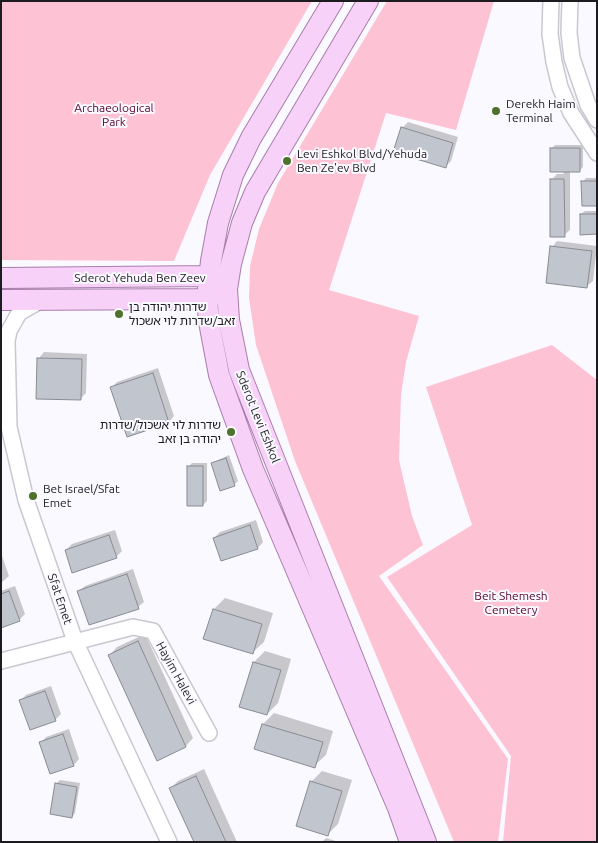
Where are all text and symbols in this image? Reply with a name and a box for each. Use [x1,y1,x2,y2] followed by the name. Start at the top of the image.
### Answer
[506,97,576,125] place label: Derekh Haim Terminal
[74,101,154,129] park label: Archaeological Park
[490,105,502,117] marker: Derekh Haim Terminal
[297,147,427,175] place label: Levi Eshkol Blvd/Yehuda Ben Ze'ev Blvd
[281,155,293,167] marker: Levi Eshkol Blvd/Yehuda Ben Ze'ev Blvd
[74,271,206,285] street label: Sderot Yehuda Ben Zeev
[129,300,236,328] place label: שדרות יהודה בן זאב/שדרות לוי אשכול
[113,308,125,320] marker: שדרות יהודה בן זאב/שדרות לוי אשכול
[233,369,283,465] street label: Sderot Levi Eshkol
[100,418,221,446] place label: שדרות לוי אשכול/שדרות יהודה בן זאב
[225,426,237,438] marker: שדרות לוי אשכול/שדרות יהודה בן זאב
[43,482,120,510] place label: Bet Israel/Sfat Emet
[27,490,39,502] marker: Bet Israel/Sfat Emet
[45,572,75,626] street label: Sfat Emet
[474,589,548,617] park label: Beit Shemesh Cemetery
[153,639,199,707] street label: Hayim Halevi

